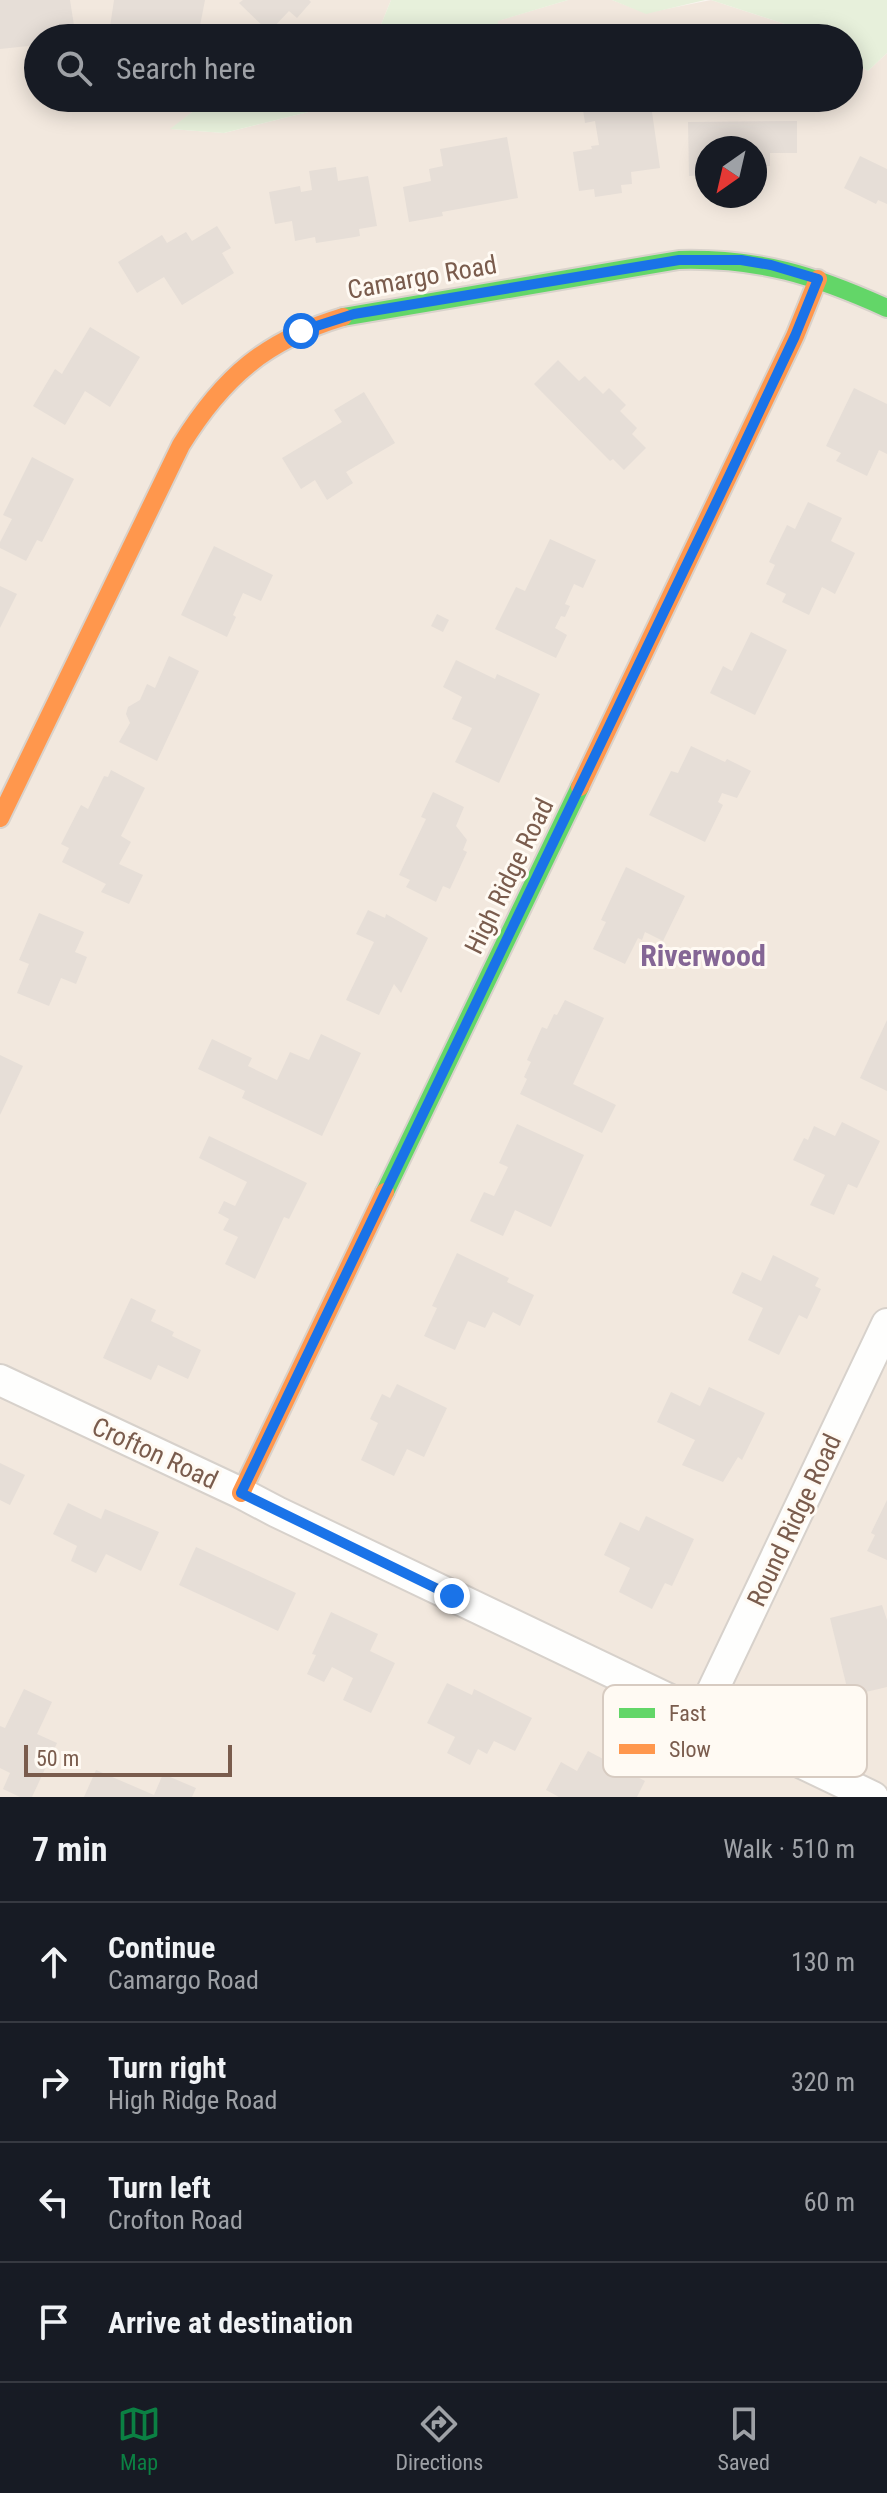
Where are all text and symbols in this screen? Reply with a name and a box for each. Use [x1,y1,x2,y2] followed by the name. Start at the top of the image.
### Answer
[24,24,863,112] search box
[52,46,96,90] icon: search
[116,51,256,86] text: Search here
[695,136,767,208] north arrow
[345,249,499,305] street label: Camargo Road
[283,313,319,349] route start
[458,793,560,959] street label: High Ridge Road
[640,938,766,973] district label: Riverwood
[88,1411,222,1495] street label: Crofton Road
[741,1429,847,1611] street label: Round Ridge Road
[434,1578,470,1614] route end
[603,1685,867,1777] legend
[669,1701,706,1726] text: Fast
[669,1737,711,1762] text: Slow
[24,1741,232,1777] scale bar
[36,1746,79,1771] text: 50 m
[32,1829,108,1869] text: 7 min
[723,1834,855,1864] text: Walk · 510 m
[108,1930,215,1965] text: Continue
[32,1940,76,1984] icon: ahead
[791,1947,855,1977] text: 130 m
[108,1965,259,1995] text: Camargo Road
[108,2050,226,2085] text: Turn right
[32,2060,76,2104] icon: right
[791,2067,855,2097] text: 320 m
[108,2085,277,2115] text: High Ridge Road
[108,2170,211,2205] text: Turn left
[32,2180,76,2224] icon: left
[804,2187,855,2217] text: 60 m
[108,2205,243,2235] text: Crofton Road
[32,2300,76,2344] icon: arrive
[108,2305,353,2340] text: Arrive at destination
[117,2402,161,2475] tab: Map
[395,2402,483,2475] tab: Directions
[718,2402,770,2475] tab: Saved

